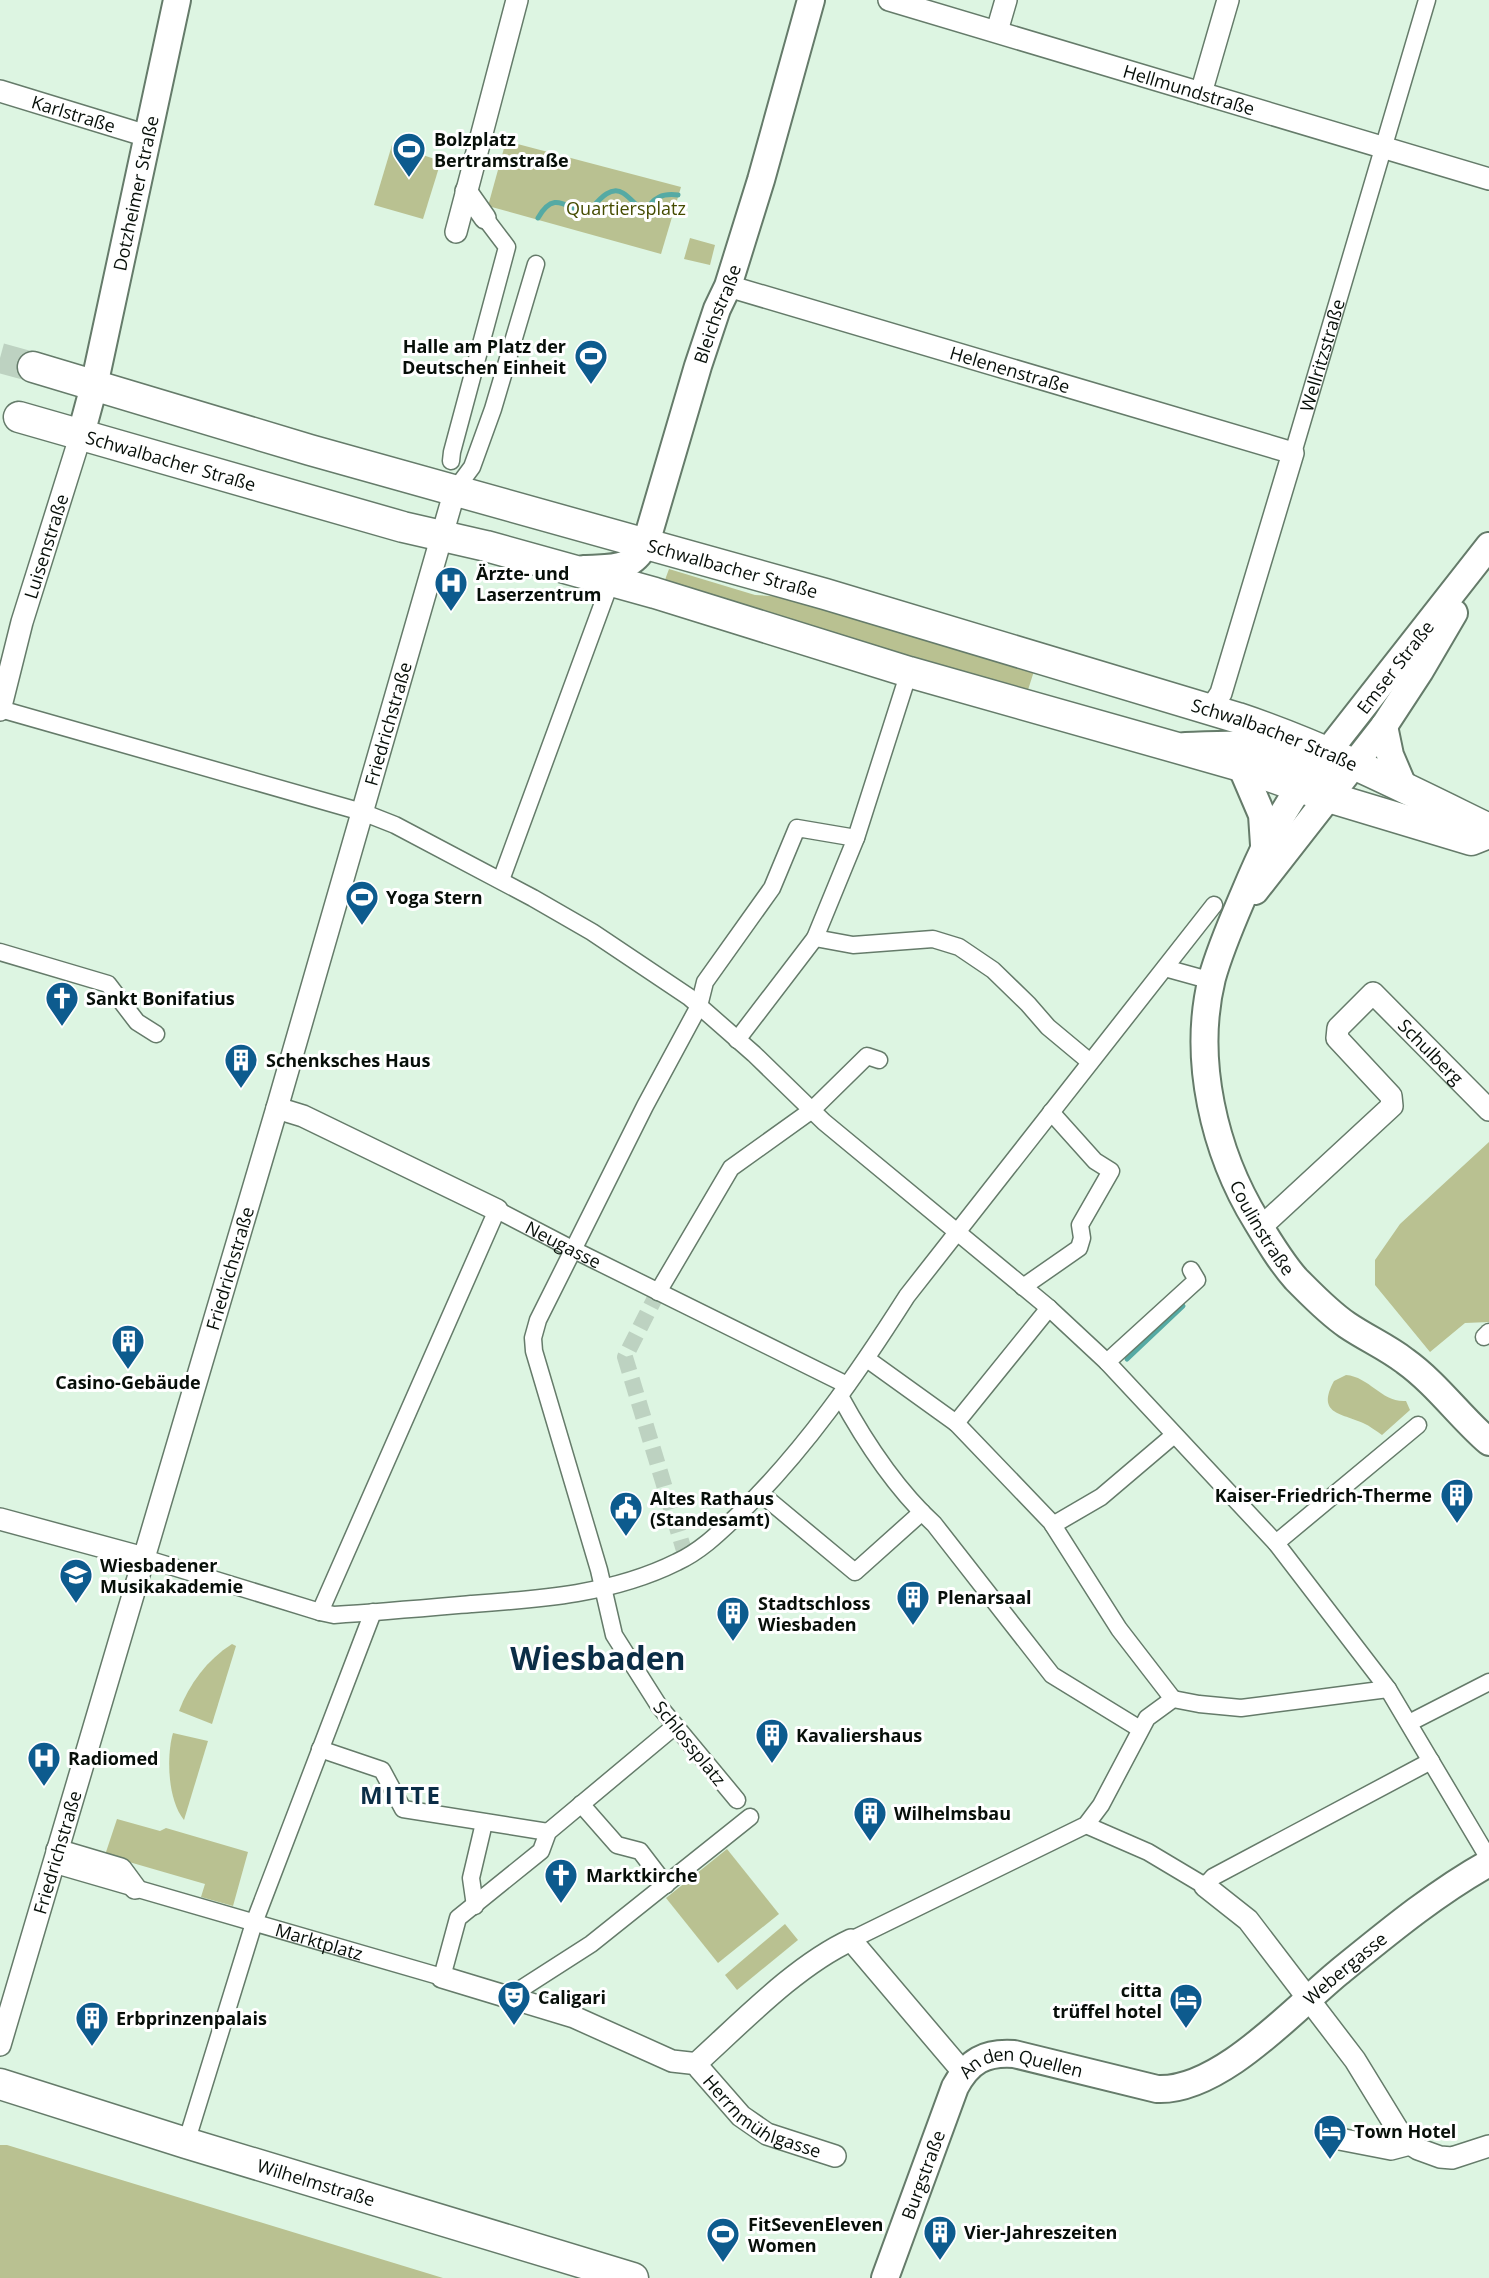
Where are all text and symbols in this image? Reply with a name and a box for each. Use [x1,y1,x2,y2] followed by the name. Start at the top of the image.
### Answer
[1120,59,1258,120] street label: Hellmundstraße
[29,89,119,138] street label: Karlstraße
[107,113,164,273] street label: Dotzheimer Straße
[434,127,569,172] place label: Bolzplatz Bertramstraße
[390,130,428,179] sports icon: Bolzplatz Bertramstraße
[566,196,686,220] park label: Quartiersplatz
[688,261,746,367] street label: Bleichstraße
[1294,296,1350,414] street label: Wellritzstraße
[402,334,566,379] place label: Halle am Platz der Deutschen Einheit
[572,337,610,386] sports icon: Halle am Platz der Deutschen Einheit
[947,340,1073,398] street label: Helenenstraße
[83,425,259,496] street label: Schwalbacher Straße
[18,491,73,602] street label: Luisenstraße
[645,533,821,603] street label: Schwalbacher Straße
[476,561,602,606] place label: Ärzte- und Laserzentrum
[432,564,470,613] hospital icon: Ärzte- und Laserzentrum
[1351,615,1439,719] street label: Emser Straße
[358,659,417,788] street label: Friedrichstraße
[1188,693,1362,776] street label: Schwalbacher Straße
[343,878,381,927] sports icon: Yoga Stern
[386,885,482,909] place label: Yoga Stern
[43,979,81,1028] church icon: Sankt Bonifatius
[86,986,235,1010] place label: Sankt Bonifatius
[1393,1013,1469,1090] street label: Schulberg
[222,1041,260,1090] building icon: Schenksches Haus
[266,1048,430,1072] place label: Schenksches Haus
[1225,1176,1300,1280] street label: Coulinstraße
[200,1204,259,1333] street label: Friedrichstraße
[522,1215,605,1274] street label: Neugasse
[109,1322,147,1371] building icon: Casino-Gebäude
[55,1370,201,1394] place label: Casino-Gebäude
[1438,1476,1476,1525] building icon: Kaiser-Friedrich-Therme
[1215,1483,1432,1507] place label: Kaiser-Friedrich-Therme
[650,1486,774,1531] place label: Altes Rathaus (Standesamt)
[607,1489,645,1538] public building icon: Altes Rathaus (Standesamt)
[100,1553,243,1598] place label: Wiesbadener Musikakademie
[57,1556,95,1605] school or university icon: Wiesbadener Musikakademie
[894,1578,932,1627] building icon: Plenarsaal
[937,1585,1032,1609] place label: Plenarsaal
[758,1591,870,1636] place label: Stadtschloss Wiesbaden
[714,1594,752,1643] building icon: Stadtschloss Wiesbaden
[510,1636,686,1679] district label: Wiesbaden
[648,1696,732,1790] street label: Schlossplatz
[753,1716,791,1765] building icon: Kavaliershaus
[796,1723,922,1747] place label: Kavaliershaus
[25,1739,63,1788] hospital icon: Radiomed
[68,1746,158,1770] place label: Radiomed
[360,1778,442,1811] district label: MITTE
[27,1788,87,1917] street label: Friedrichstraße
[851,1794,889,1843] building icon: Wilhelmsbau
[894,1801,1011,1825] place label: Wilhelmsbau
[542,1856,580,1905] church icon: Marktkirche
[586,1863,698,1887] place label: Marktkirche
[273,1917,366,1965] street label: Marktplatz
[1298,1926,1392,2010] street label: Webergasse
[495,1978,533,2027] theatre icon: Caligari
[1053,1978,1162,2023] place label: citta trüffel hotel
[1167,1981,1205,2030] hotel icon: citta trüffel hotel
[538,1985,606,2009] place label: Caligari
[73,1999,111,2048] building icon: Erbprinzenpalais
[116,2006,267,2030] place label: Erbprinzenpalais
[953,2042,1085,2083] street label: An den Quellen
[698,2069,824,2163] street label: Herrnmühlgasse
[1311,2112,1349,2161] hotel icon: Town Hotel
[1354,2119,1456,2143] place label: Town Hotel
[895,2127,950,2223] street label: Burgstraße
[254,2153,378,2211] street label: Wilhelmstraße
[748,2212,883,2257] place label: FitSevenEleven Women
[921,2213,959,2262] building icon: Vier-Jahreszeiten
[704,2215,742,2264] sports icon: FitSevenEleven Women
[964,2220,1117,2244] place label: Vier-Jahreszeiten

